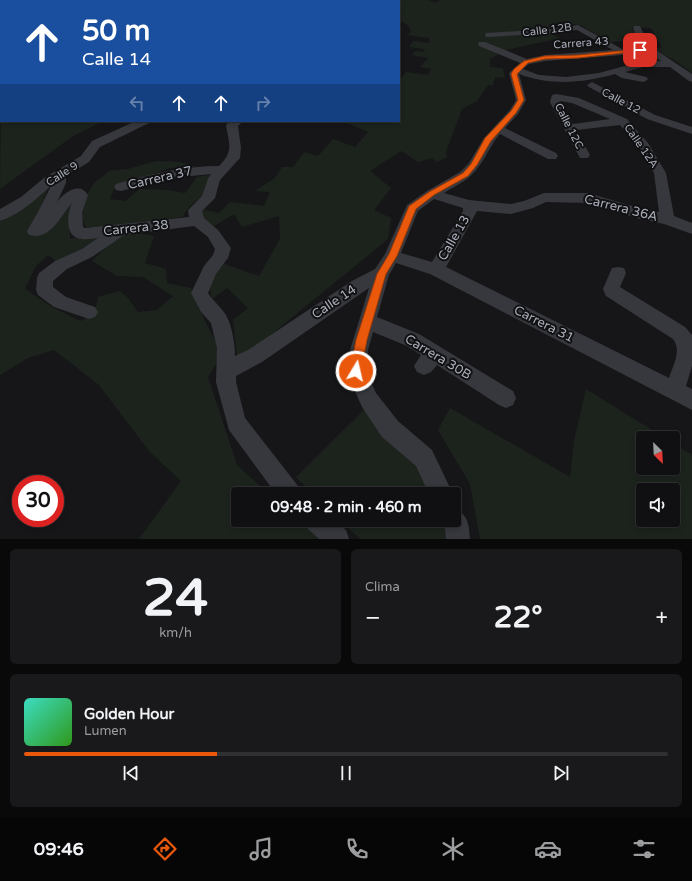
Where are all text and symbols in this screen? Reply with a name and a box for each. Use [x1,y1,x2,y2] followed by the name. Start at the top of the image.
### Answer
[82,14,150,48] text: 50 m
[16,16,68,68] icon: ahead
[521,20,573,39] street label: Calle 12B
[623,33,657,67] pin
[553,35,609,51] street label: Carrera 43
[629,39,651,61] icon: arrive
[82,48,151,70] text: Calle 14
[599,85,643,117] street label: Calle 12
[126,92,148,114] icon: left
[168,92,190,114] icon: ahead
[210,92,232,114] icon: ahead
[252,92,274,114] icon: right
[552,101,586,151] street label: Calle 12C
[621,122,661,170] street label: Calle 12A
[44,159,80,189] street label: Calle 9
[126,163,194,193] street label: Carrera 37
[583,191,660,225] street label: Carrera 36A
[435,212,473,264] street label: Calle 13
[103,217,169,239] street label: Carrera 38
[309,281,359,323] street label: Calle 14
[511,302,577,346] street label: Carrera 31
[402,331,474,383] street label: Carrera 30B
[335,350,377,392] position arrow
[636,431,680,475] north arrow
[636,431,680,527] map controls
[12,475,64,527] speed limit sign: 30
[636,483,680,527] button: sound
[271,498,421,516] text: 09:48 · 2 min · 460 m
[143,567,208,630] text: 24
[365,579,400,595] text: Clima
[494,599,543,636] text: 22°
[365,605,381,631] text: −
[656,605,668,631] text: +
[159,625,192,641] text: km/h
[84,705,174,723] text: Golden Hour
[84,723,127,739] text: Lumen
[120,762,142,784] icon: previous
[335,762,357,784] icon: pause
[550,762,572,784] icon: next
[151,835,179,863] icon: directions
[247,835,275,863] icon: music
[343,835,371,863] icon: phone
[439,835,467,863] icon: climate
[534,835,562,863] icon: car
[630,835,658,863] icon: filters
[34,838,84,860] text: 09:46

